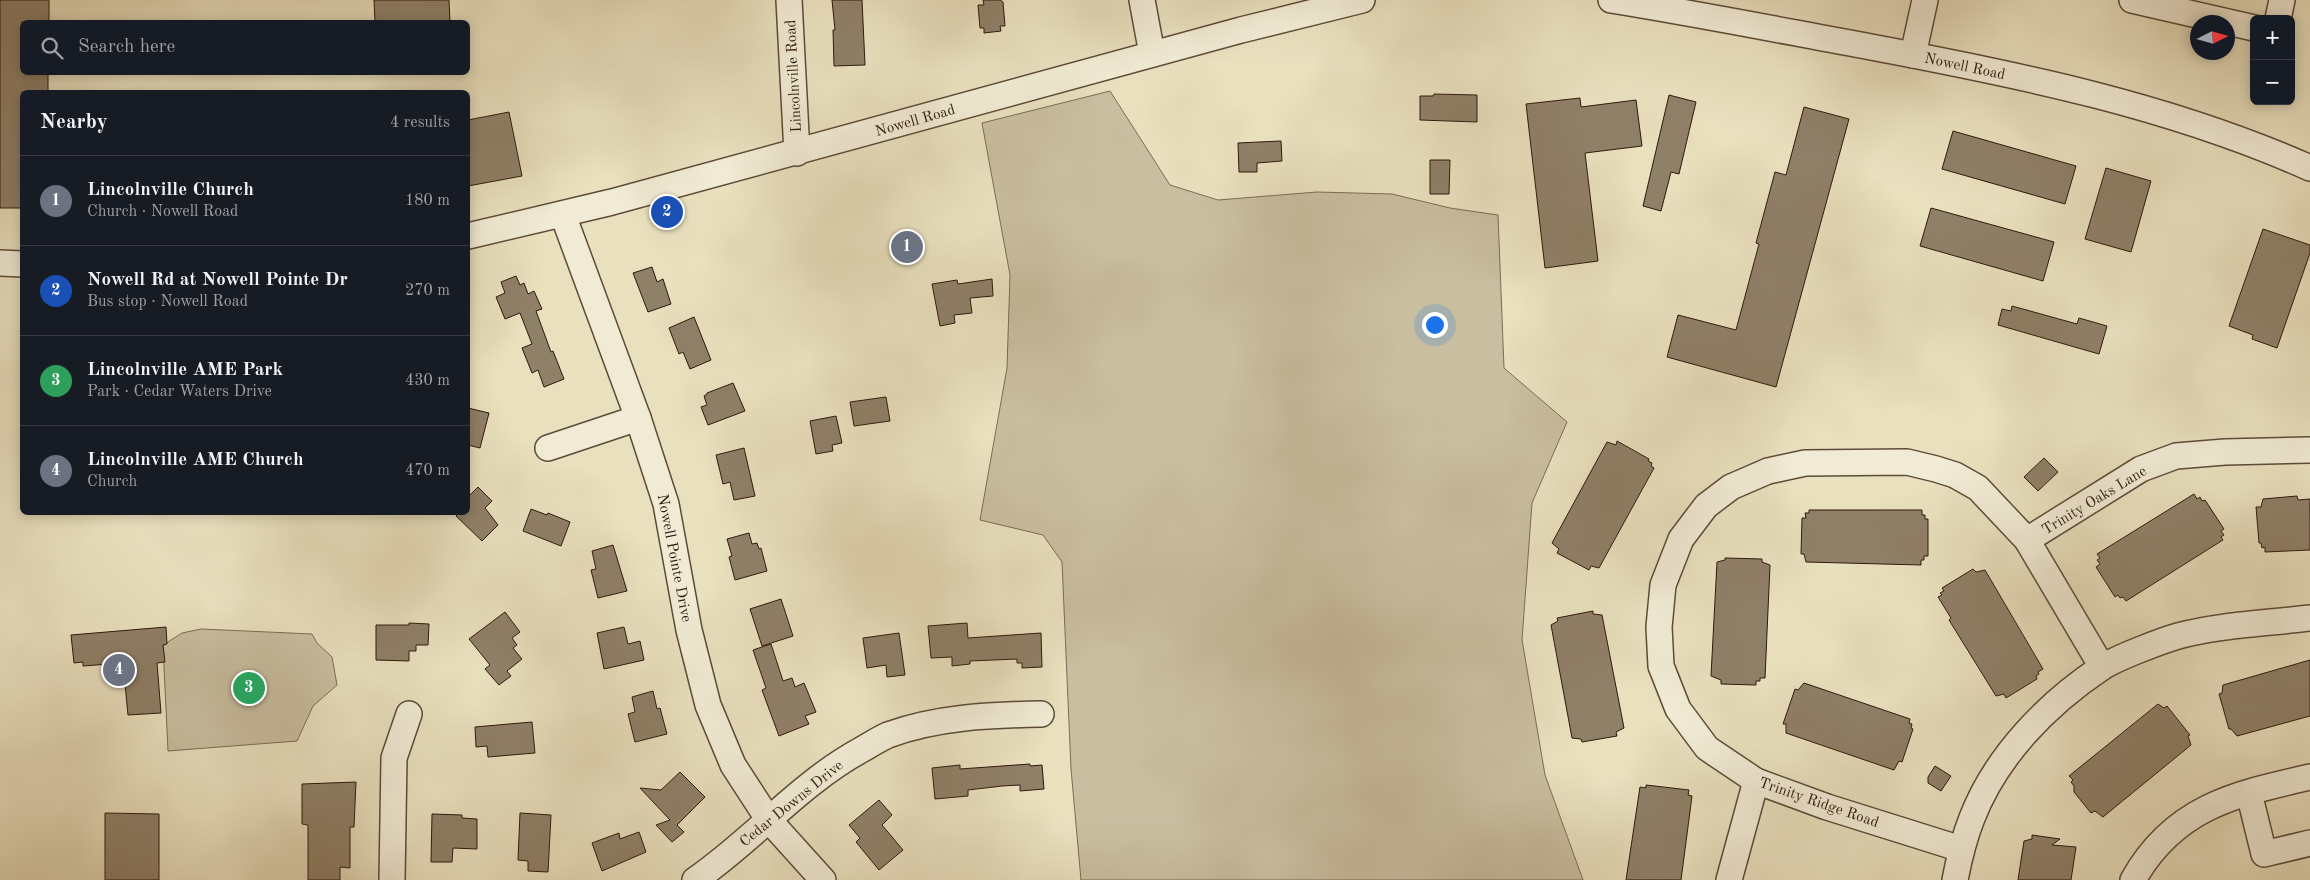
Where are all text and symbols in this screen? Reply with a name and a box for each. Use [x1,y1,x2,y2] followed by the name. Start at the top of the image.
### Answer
[2190,15,2235,60] north arrow
[2250,15,2295,105] map controls
[2250,15,2295,60] button: +
[784,19,805,133] street label: Lincolnville Road
[20,20,470,75] search box
[38,34,66,62] icon: search
[78,38,175,57] text: Search here
[1923,52,2007,83] street label: Nowell Road
[2250,60,2295,105] button: −
[874,103,957,140] street label: Nowell Road
[40,112,108,133] text: Nearby
[390,115,450,131] text: 4 results
[87,181,254,200] text: Lincolnville Church
[51,193,61,209] text: 1
[405,193,450,209] text: 180 m
[651,193,683,231] pin: 2
[87,204,238,220] text: Church · Nowell Road
[891,228,923,266] pin: 1
[87,271,348,290] text: Nowell Rd at Nowell Pointe Dr
[51,283,61,299] text: 2
[405,283,450,299] text: 270 m
[87,294,248,310] text: Bus stop · Nowell Road
[1422,312,1448,338] your location
[87,361,283,380] text: Lincolnville AME Park
[51,373,61,389] text: 3
[405,373,450,389] text: 430 m
[87,384,272,400] text: Park · Cedar Waters Drive
[87,451,304,470] text: Lincolnville AME Church
[51,463,61,479] text: 4
[405,463,450,479] text: 470 m
[2040,464,2150,538] street label: Trinity Oaks Lane
[87,474,137,490] text: Church
[654,493,693,624] street label: Nowell Pointe Drive
[103,651,135,689] pin: 4
[233,669,265,707] pin: 3
[738,758,846,850] street label: Cedar Downs Drive
[1757,776,1881,831] street label: Trinity Ridge Road

